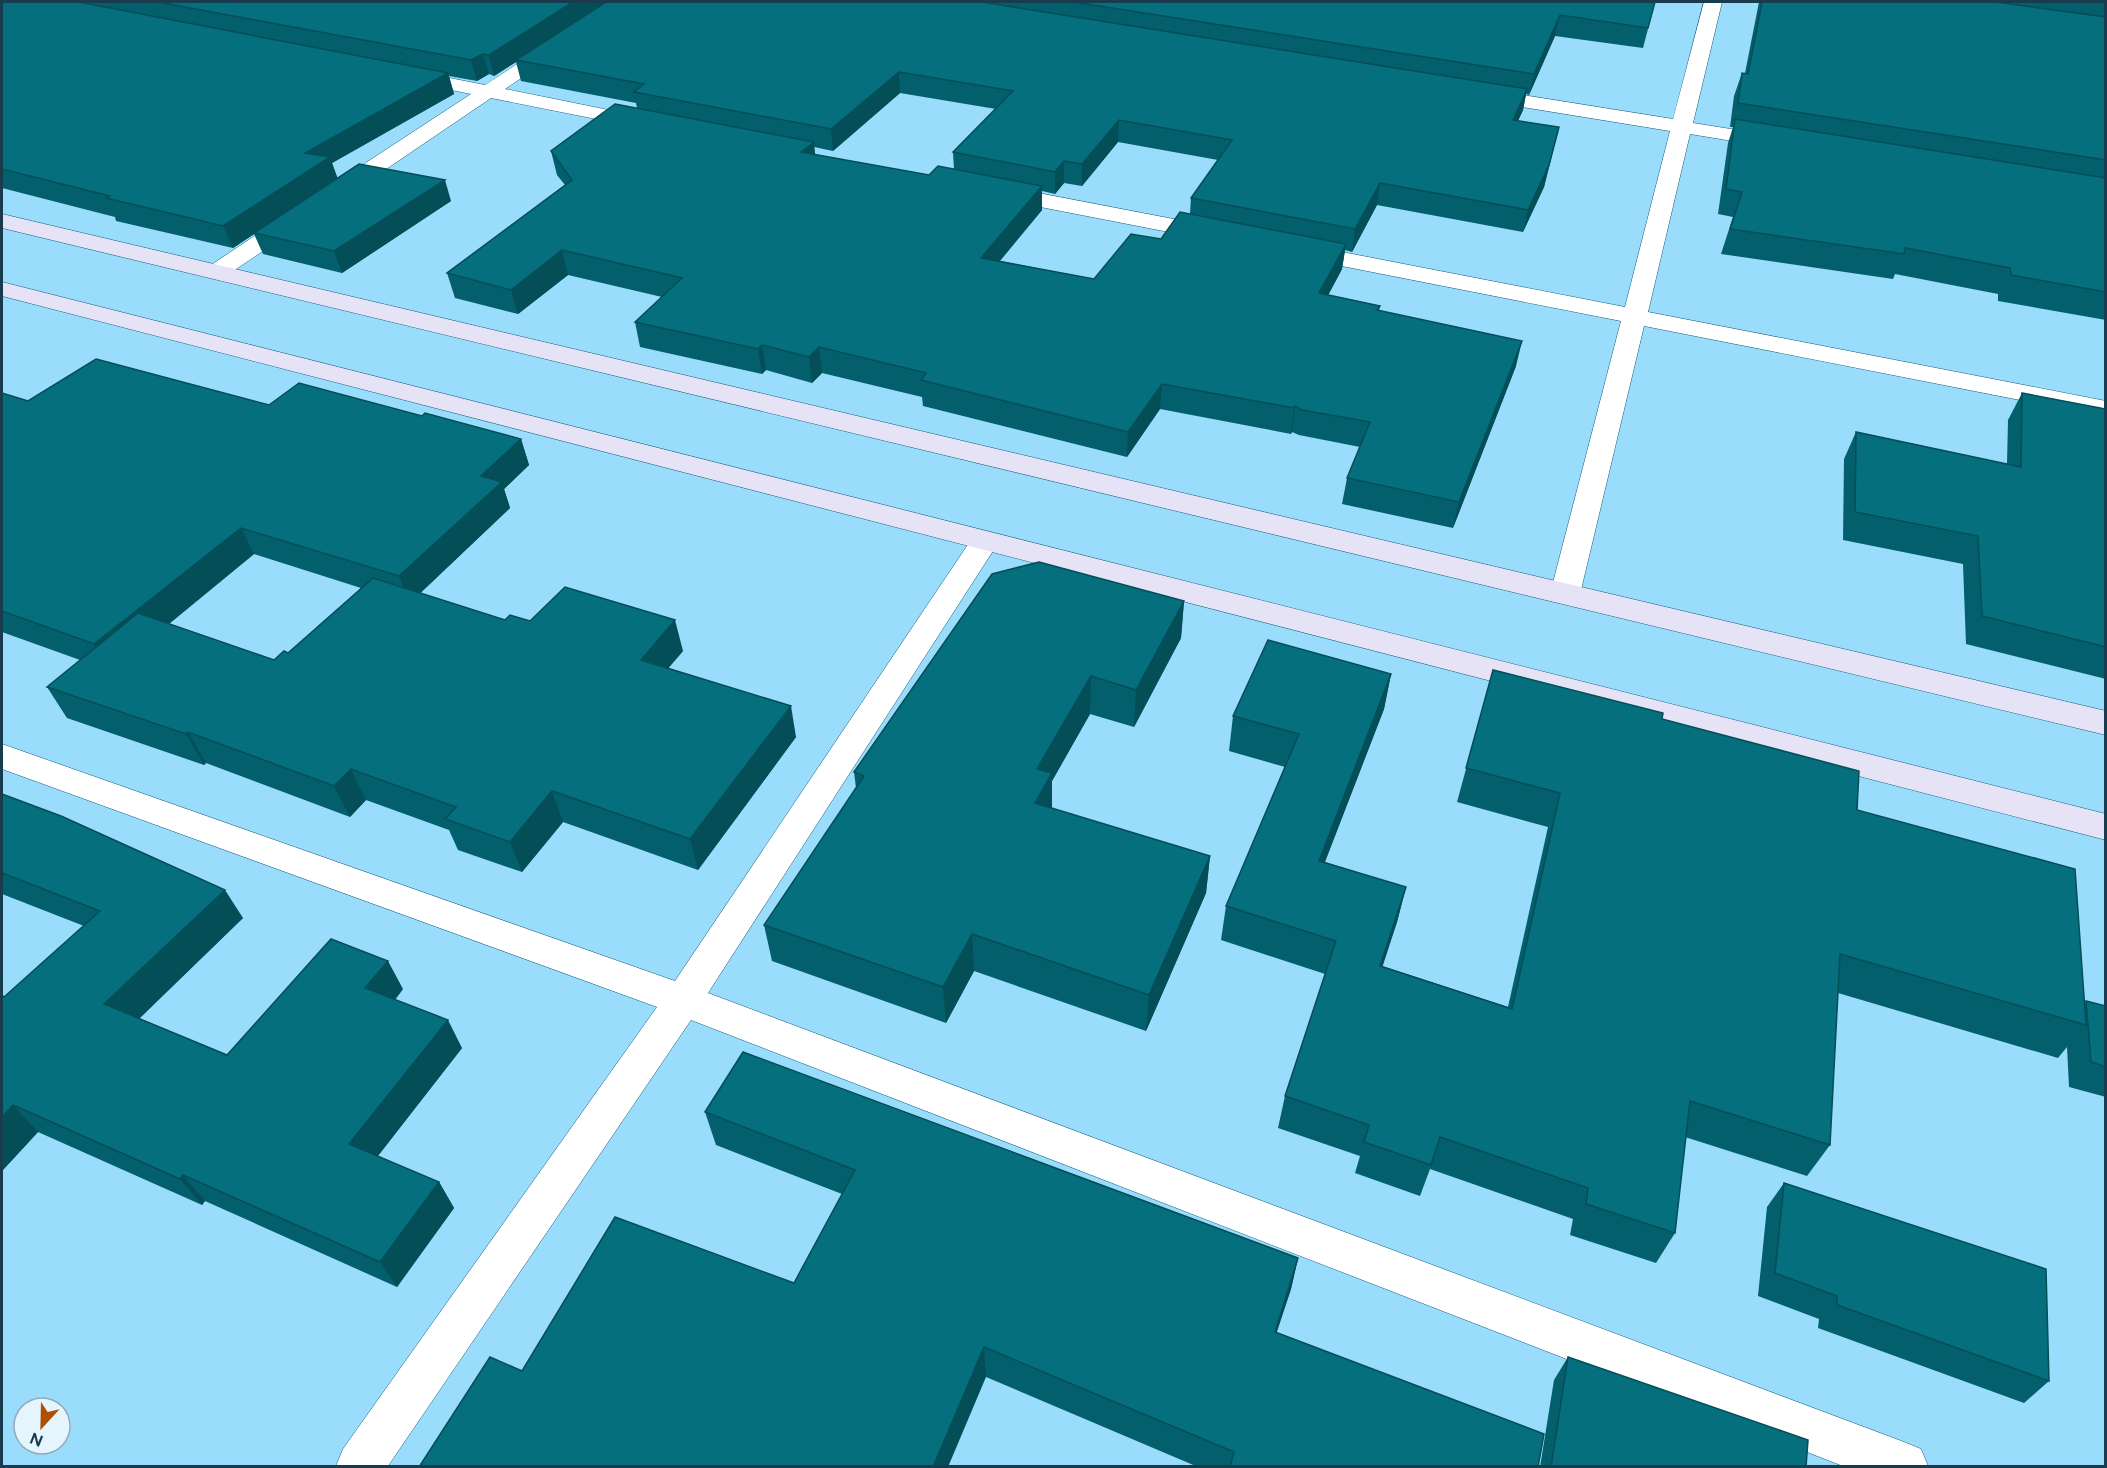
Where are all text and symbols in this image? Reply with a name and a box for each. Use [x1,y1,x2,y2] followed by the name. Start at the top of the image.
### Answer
[12,1396,72,1456] north arrow
[27,1428,46,1451] text: N

